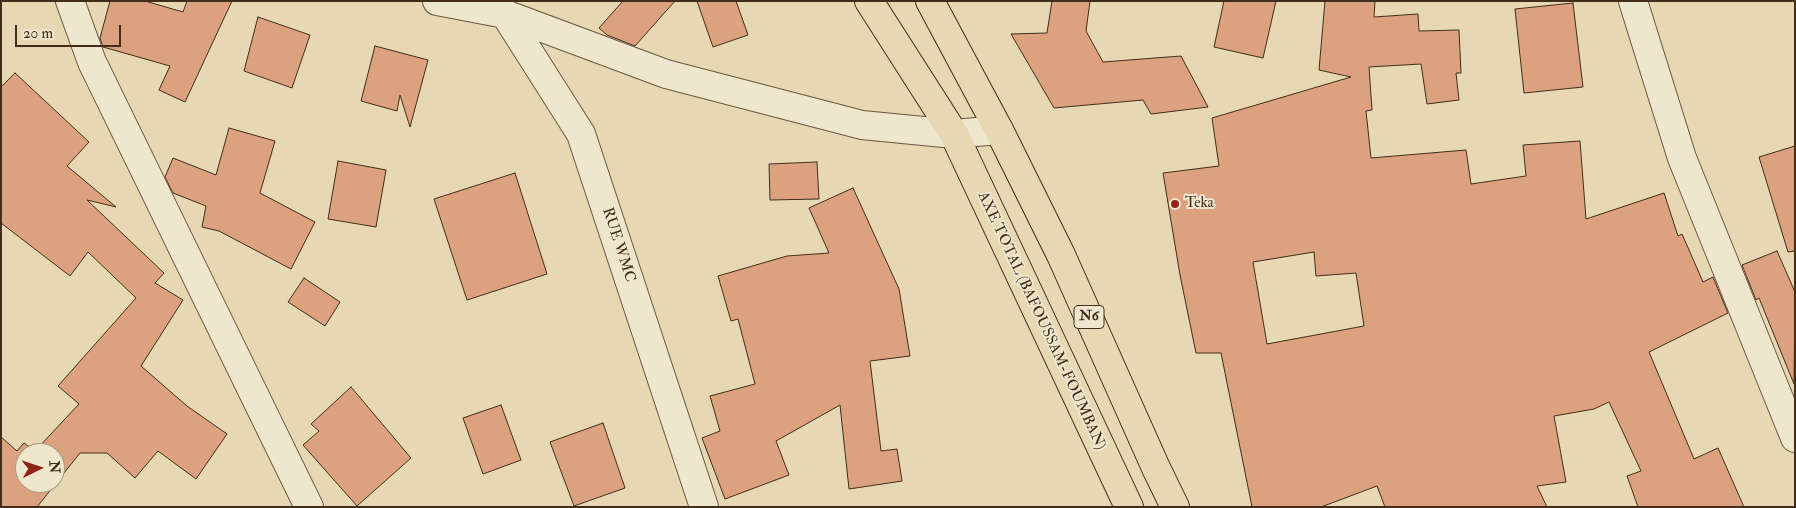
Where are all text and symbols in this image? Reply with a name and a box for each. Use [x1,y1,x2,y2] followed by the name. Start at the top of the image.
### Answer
[18,15,124,47] scale bar
[23,24,53,43] text: 20 m
[973,189,1109,453] street label: AXE TOTAL (BAFOUSSAM-FOUMBAN)
[1185,195,1214,213] place label: Teka
[1169,198,1181,210] marker: Teka
[597,205,639,285] street label: RUE WMC
[1074,306,1104,328] road number: N6
[15,443,65,493] north arrow
[46,460,63,474] text: N

